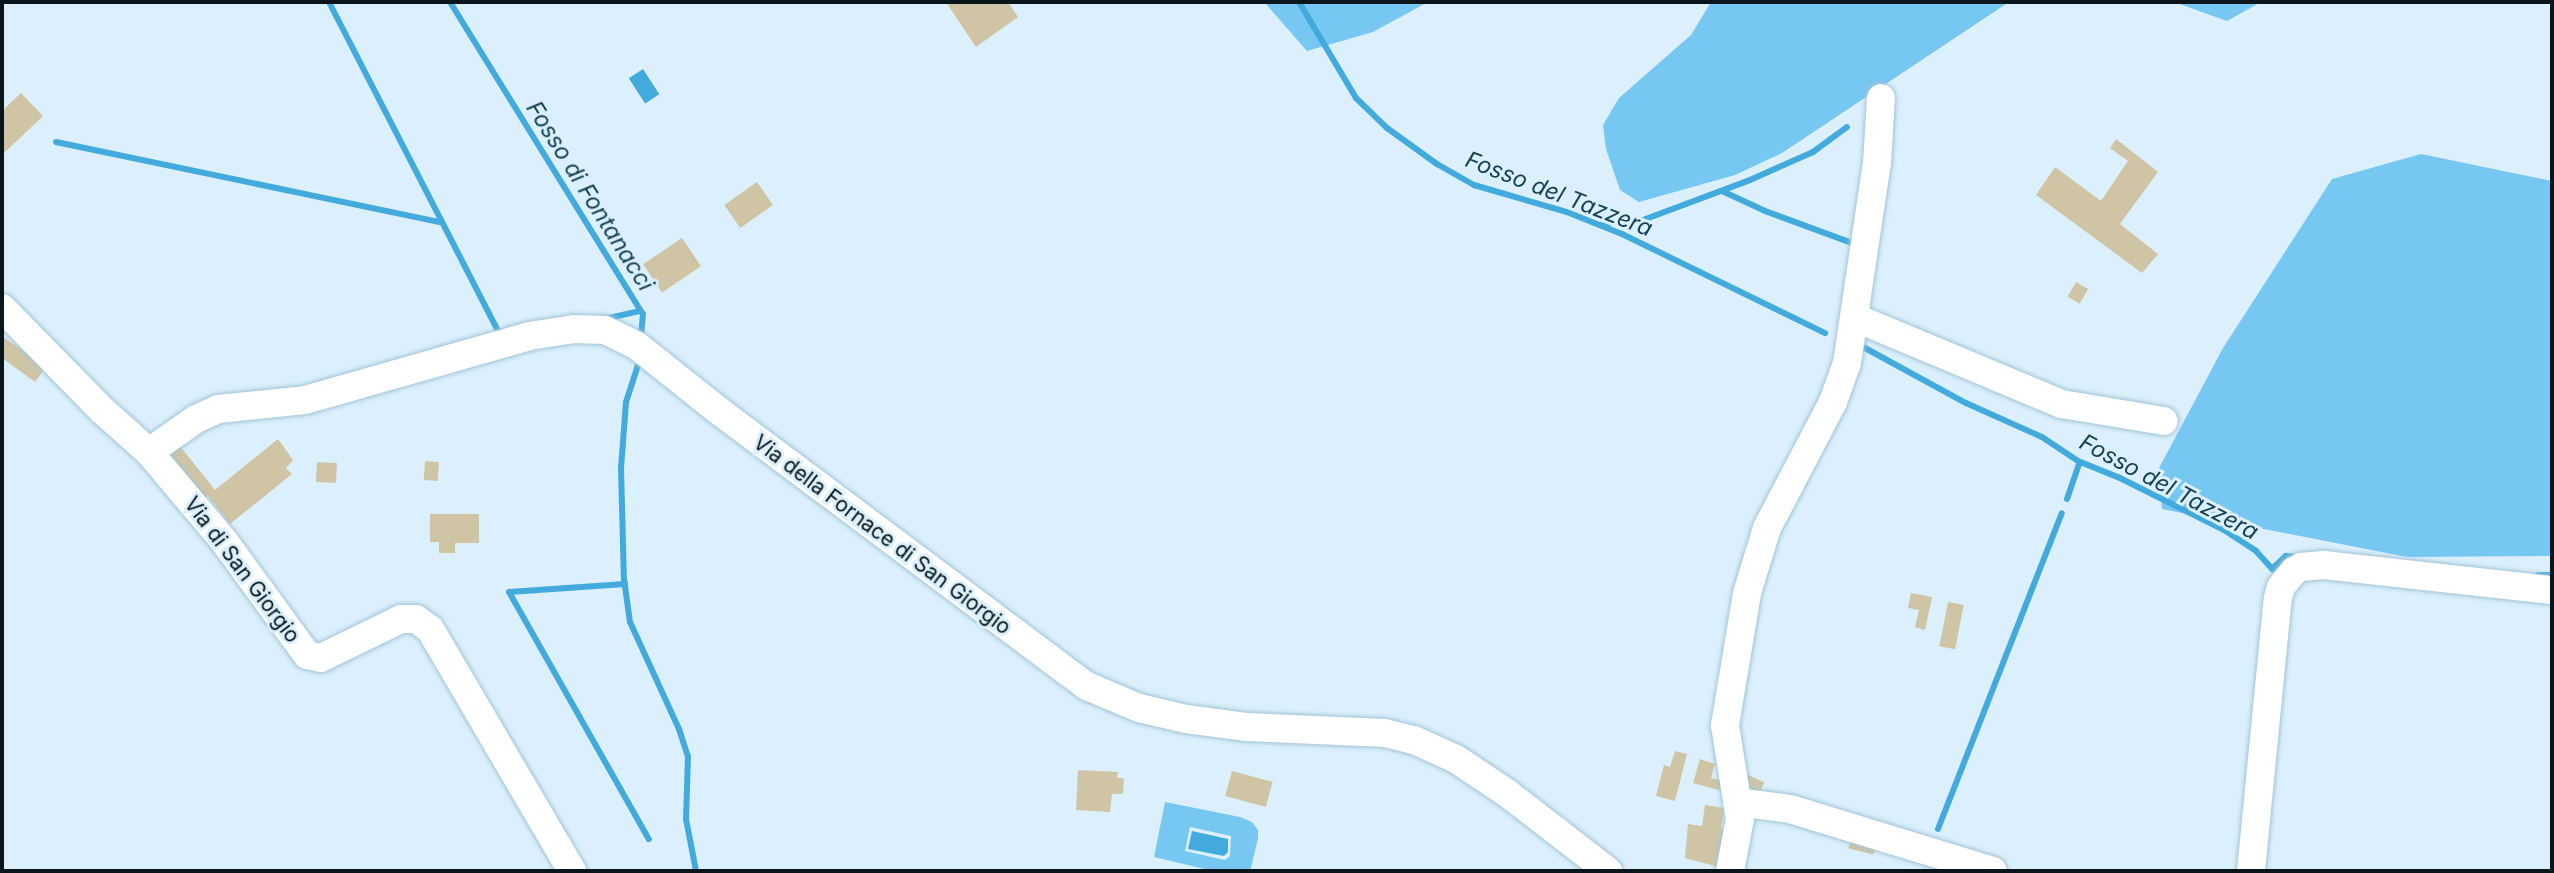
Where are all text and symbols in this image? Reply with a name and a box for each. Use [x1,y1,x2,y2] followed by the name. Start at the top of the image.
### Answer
[520,96,660,296] water label: Fosso di Fontanacci
[1462,146,1656,242] water label: Fosso del Tazzera
[2075,428,2263,546] water label: Fosso del Tazzera
[748,430,1016,640] street label: Via della Fornace di San Giorgio
[179,492,305,648] street label: Via di San Giorgio

